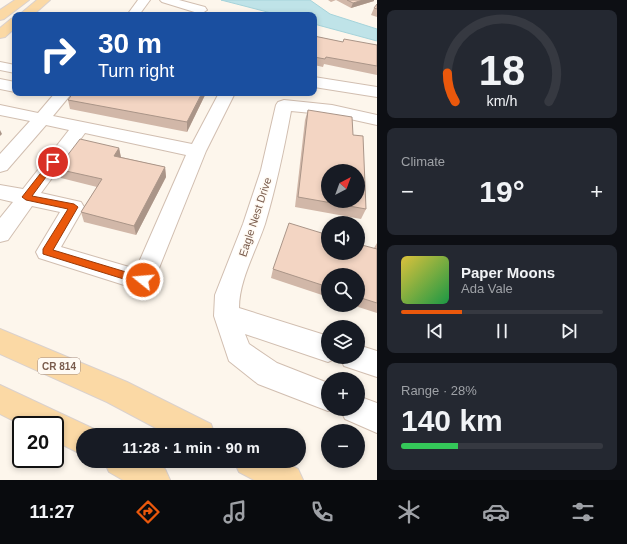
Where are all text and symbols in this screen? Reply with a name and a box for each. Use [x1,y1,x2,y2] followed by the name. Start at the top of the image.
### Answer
[32,28,84,80] icon: right
[98,28,162,59] text: 30 m
[479,47,525,94] text: 18
[98,61,174,81] text: Turn right
[487,92,518,108] text: km/h
[36,145,70,179] pin
[42,151,64,173] icon: arrive
[401,154,445,169] text: Climate
[321,164,365,208] north arrow
[321,164,365,468] map controls
[479,175,525,208] text: 19°
[237,176,273,258] street label: Eagle Nest Drive
[401,179,414,204] text: −
[590,179,603,204] text: +
[321,216,365,260] button: sound
[122,259,164,301] position arrow
[461,264,555,281] text: Paper Moons
[321,268,365,312] button: search
[461,281,513,296] text: Ada Vale
[321,320,365,364] button: layers
[424,320,446,342] icon: previous
[491,320,513,342] icon: pause
[558,320,580,342] icon: next
[38,358,80,374] road number: CR 814
[321,372,365,416] button: +
[401,383,477,398] text: Range · 28%
[401,404,503,437] text: 140 km
[12,416,64,468] speed limit sign: 20
[321,424,365,468] button: −
[122,439,260,456] text: 11:28 · 1 min · 90 m
[134,498,162,526] icon: directions
[221,498,249,526] icon: music
[308,498,336,526] icon: phone
[395,498,423,526] icon: climate
[482,498,510,526] icon: car
[569,498,597,526] icon: filters
[30,502,75,522] text: 11:27

